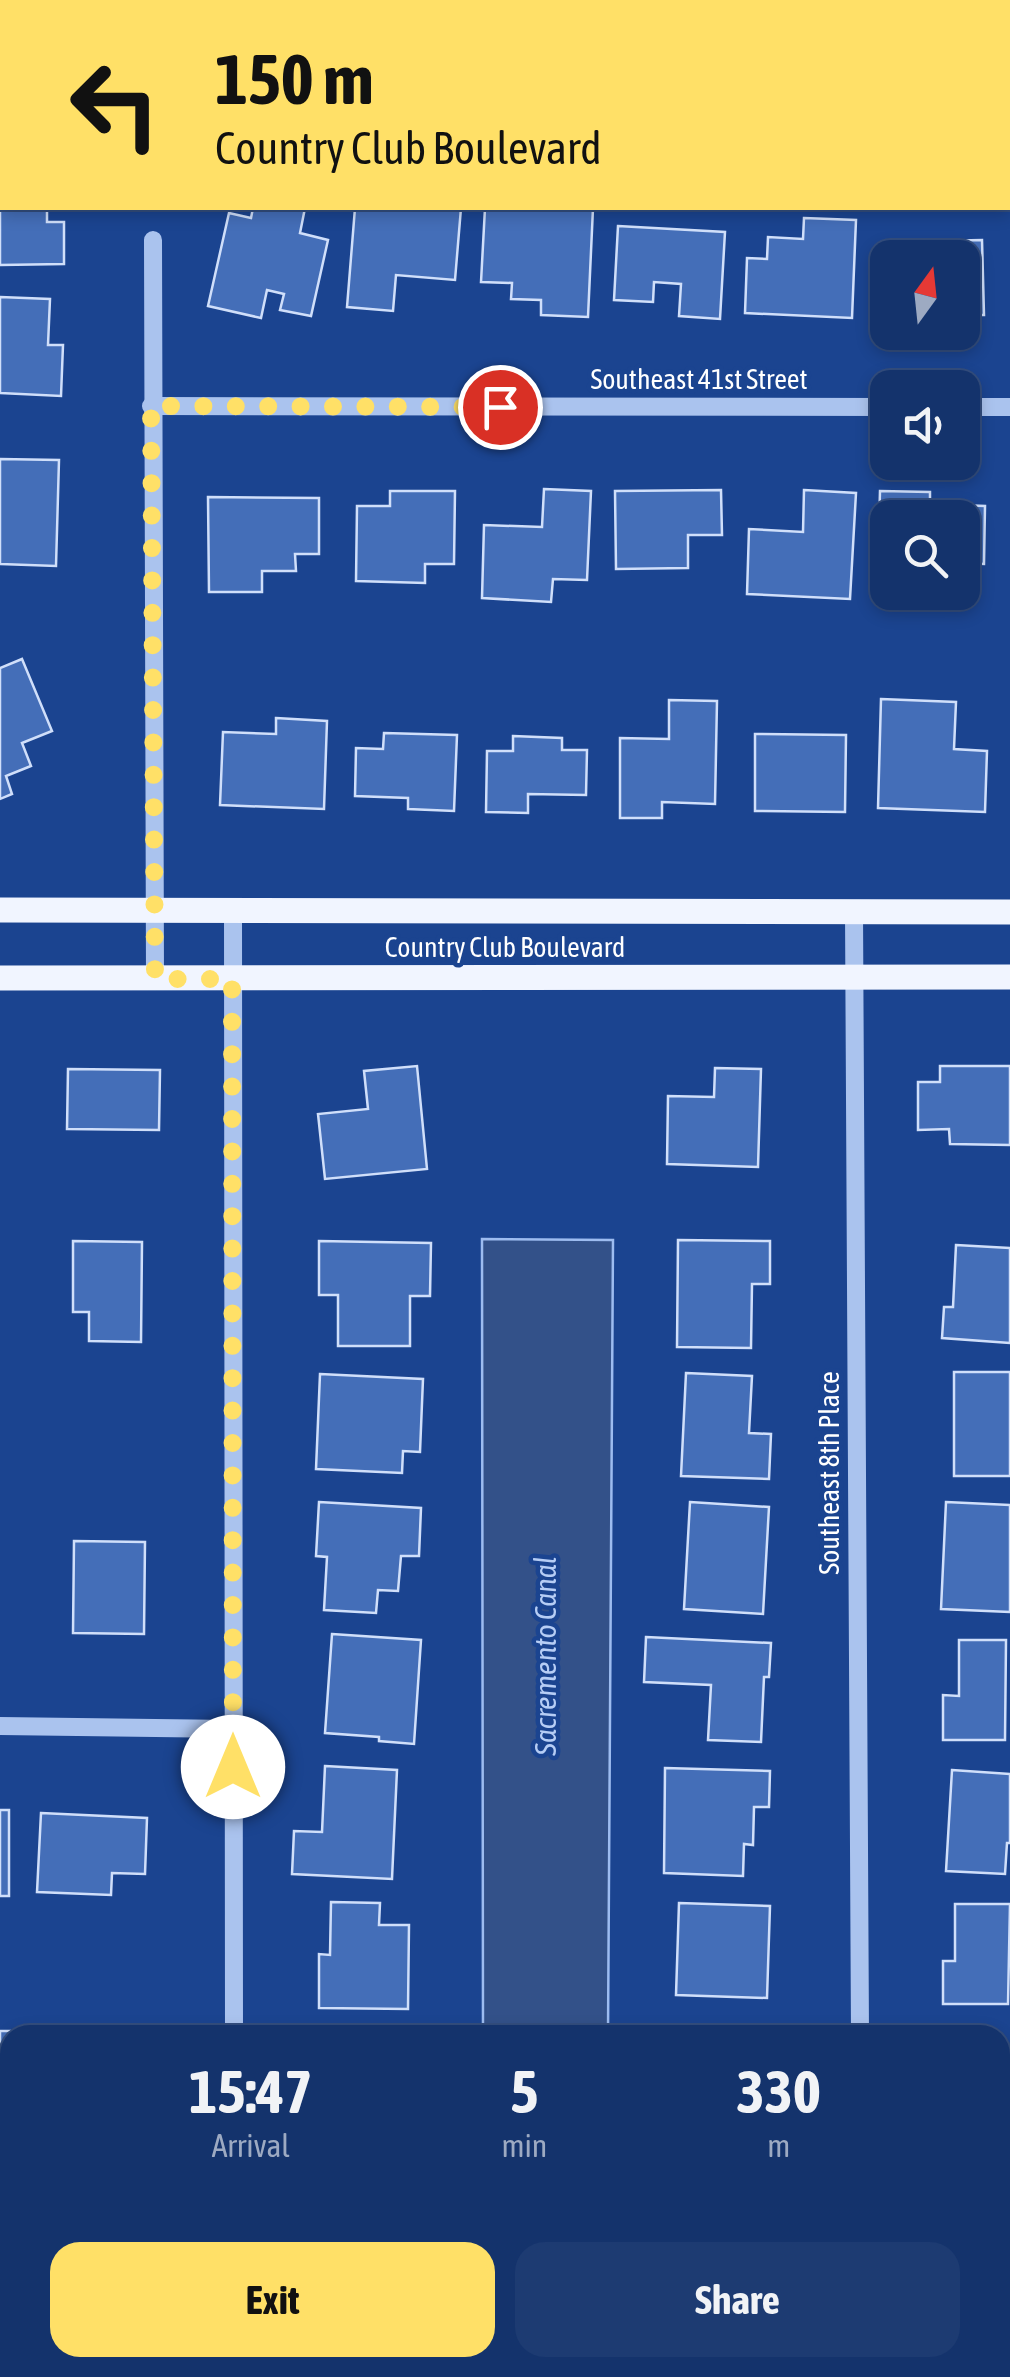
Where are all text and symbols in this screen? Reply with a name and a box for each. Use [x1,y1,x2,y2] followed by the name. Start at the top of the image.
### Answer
[215,39,374,119] text: 150 m
[50,40,180,170] icon: left
[215,122,602,174] text: Country Club Boulevard
[870,240,980,350] north arrow
[870,240,980,610] map controls
[590,363,808,395] street label: Southeast 41st Street
[458,365,543,450] pin
[870,370,980,480] button: sound
[473,380,528,435] icon: arrive
[870,500,980,610] button: search
[385,931,625,963] street label: Country Club Boulevard
[813,1371,845,1575] street label: Southeast 8th Place
[528,1556,562,1757] water label: Sacremento Canal
[181,1715,285,1819] position arrow
[189,2057,312,2126] text: 15:47
[510,2057,539,2126] text: 5
[736,2057,821,2126] text: 330
[212,2127,290,2164] text: Arrival
[501,2127,547,2164] text: min
[767,2127,790,2164] text: m
[50,2242,495,2357] button: Exit
[515,2242,960,2357] button: Share

